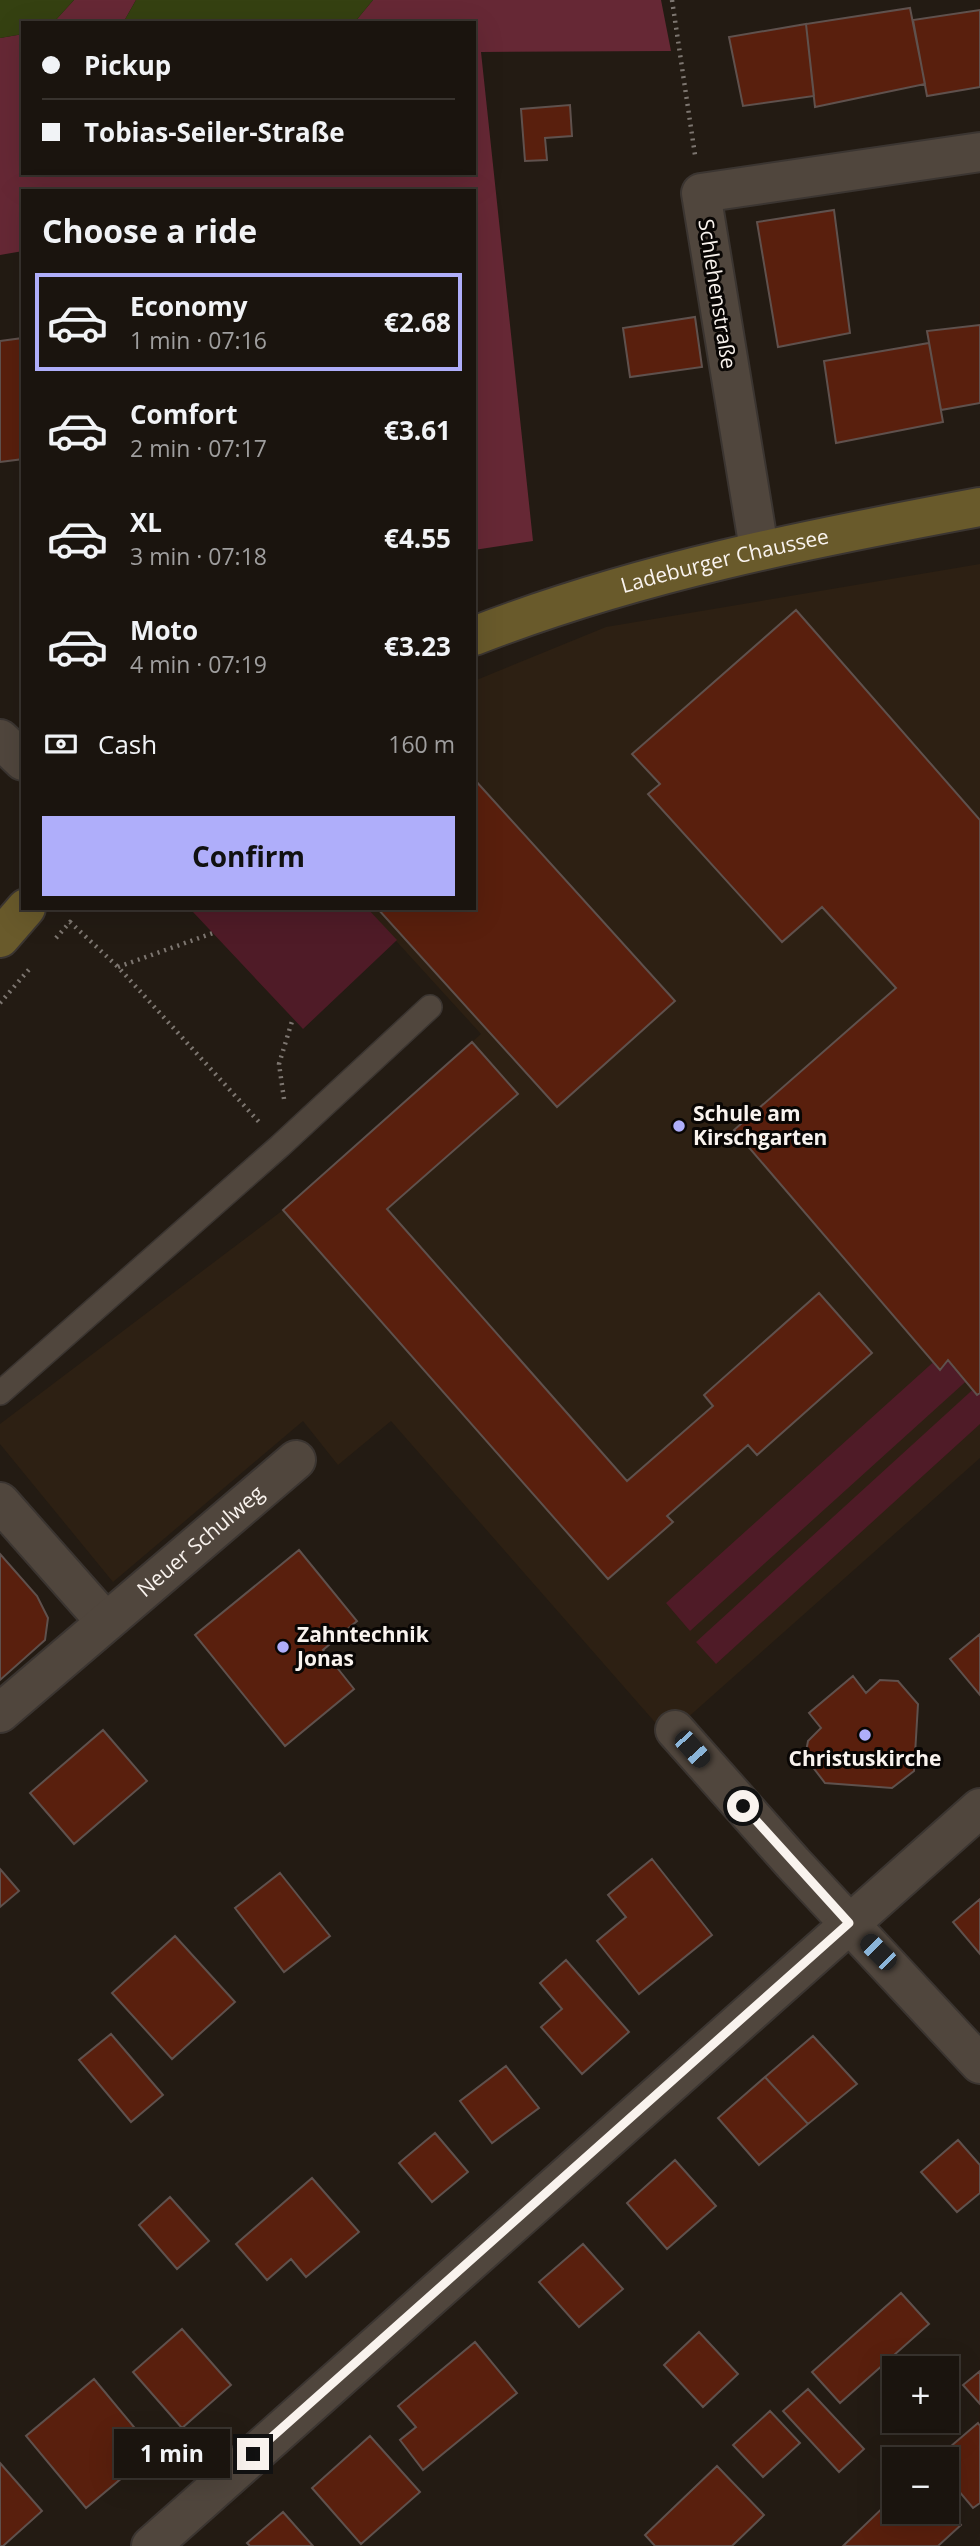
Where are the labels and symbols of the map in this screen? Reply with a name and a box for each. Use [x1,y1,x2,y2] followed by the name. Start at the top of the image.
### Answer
[692,217,744,371] street label: Schlehenstraße
[617,522,831,599] street label: Ladeburger Chaussee
[693,1099,827,1151] place label: Schule am Kirschgarten
[671,1118,687,1134] marker: Schule am Kirschgarten
[131,1479,269,1603] street label: Neuer Schulweg
[295,1620,430,1672] place label: Zahntechnik Jonas
[275,1639,291,1655] marker: Zahntechnik Jonas
[671,1726,714,1772] car
[857,1727,873,1743] marker: Christuskirche
[789,1744,941,1772] place label: Christuskirche
[727,1790,759,1822] route start
[856,1930,901,1974] car
[113,2430,229,2478] callout: 1 min
[237,2438,269,2470] route end

